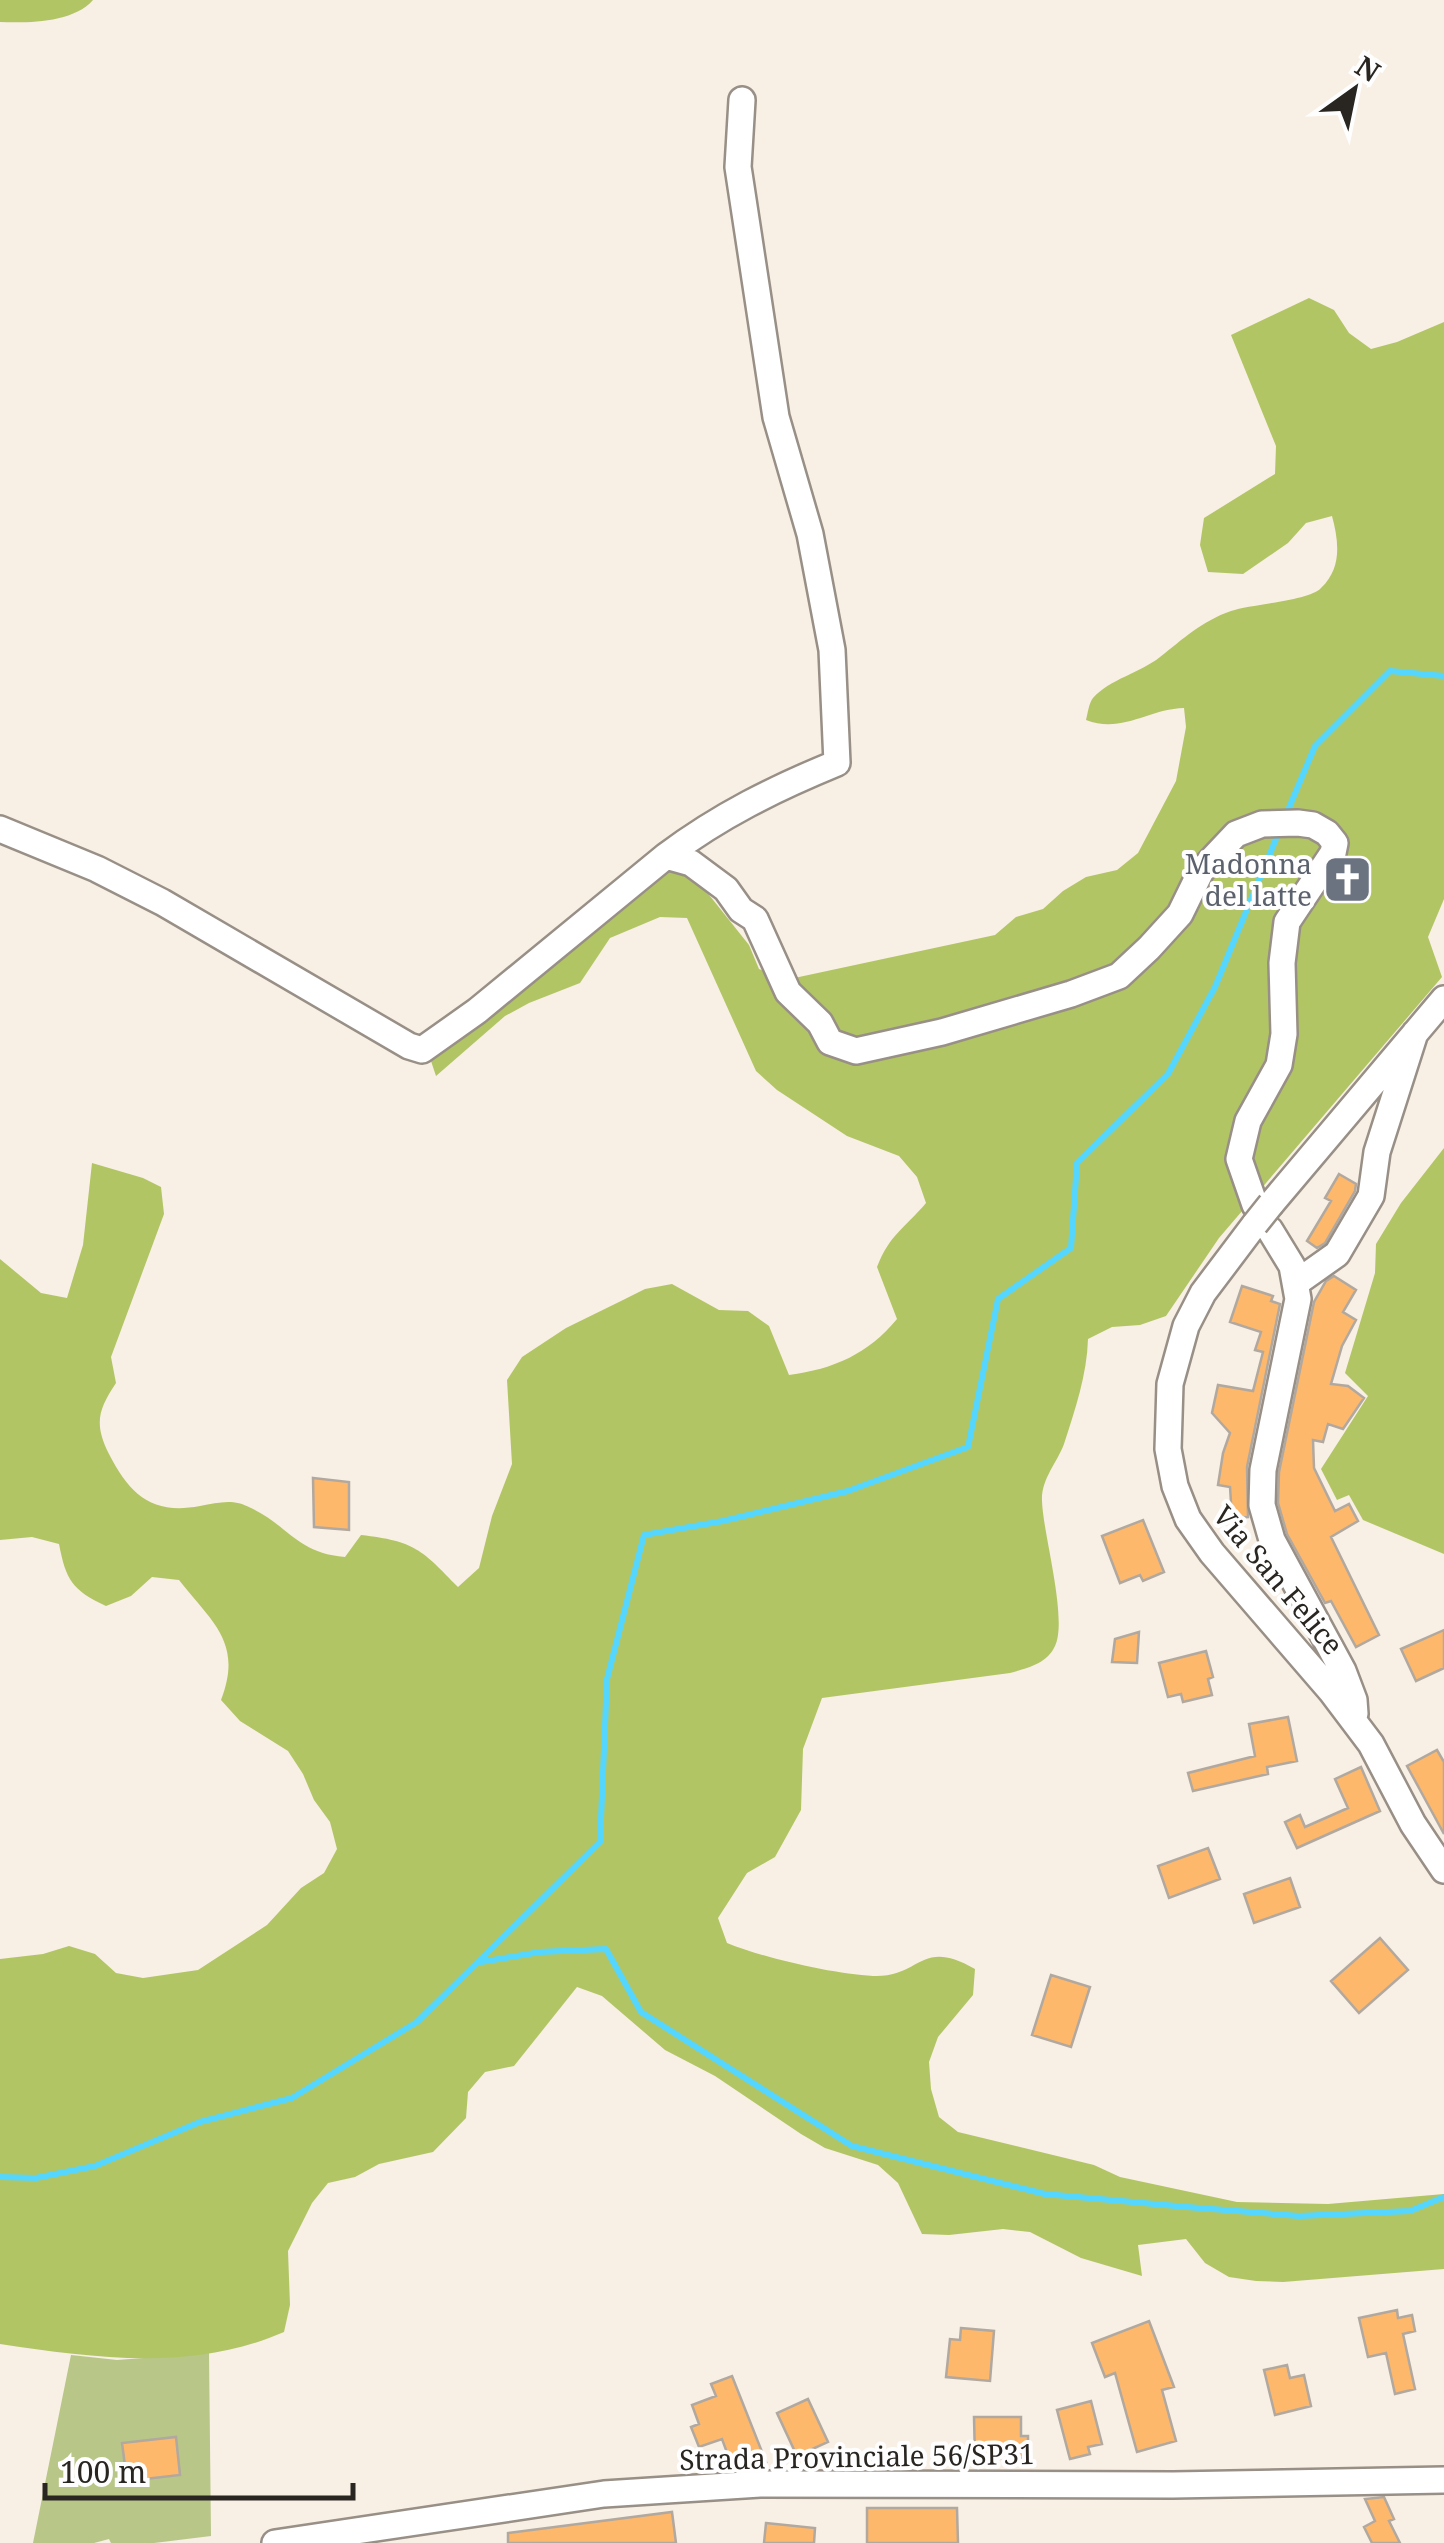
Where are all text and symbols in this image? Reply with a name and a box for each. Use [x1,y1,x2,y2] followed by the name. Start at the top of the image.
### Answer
[1304,40,1404,140] north arrow
[1349,46,1388,90] text: N
[1185,844,1312,914] place label: Madonna del latte
[1321,854,1373,906] church icon: Madonna del latte
[1205,1497,1352,1662] street label: Via San Felice
[679,2434,1035,2478] street label: Strada Provinciale 56/SP31
[45,2438,352,2500] scale bar
[60,2451,146,2492] text: 100 m

